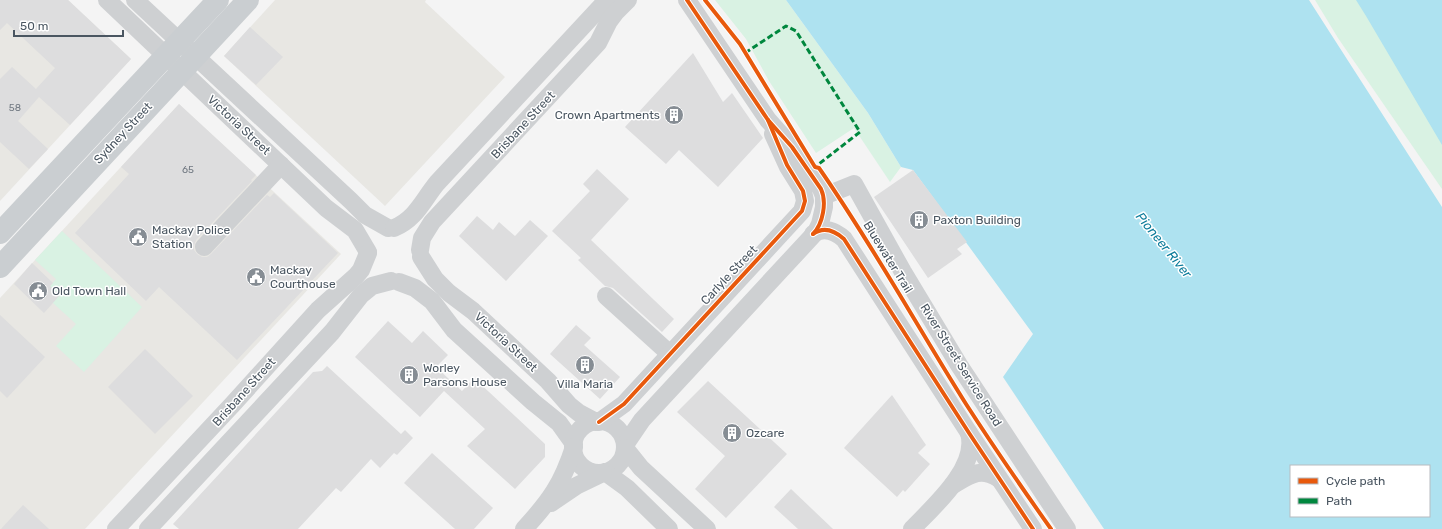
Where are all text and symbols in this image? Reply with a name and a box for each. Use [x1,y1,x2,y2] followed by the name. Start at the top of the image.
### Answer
[14,12,123,38] scale bar
[20,19,48,33] text: 50 m
[488,88,558,162] street label: Brisbane Street
[205,92,273,158] street label: Victoria Street
[91,99,155,167] street label: Sydney Street
[9,102,21,114] house number: 58
[663,104,685,126] building icon: Crown Apartments
[555,108,660,122] place label: Crown Apartments
[182,164,194,176] house number: 65
[908,209,930,231] building icon: Paxton Building
[1133,209,1196,282] water label: Pioneer River
[933,213,1021,227] place label: Paxton Building
[860,219,916,296] street label: Bluewater Trail
[152,223,231,251] place label: Mackay Police Station
[127,226,149,248] public building icon: Mackay Police Station
[698,242,760,308] street label: Carlyle Street
[270,263,336,291] place label: Mackay Courthouse
[245,266,267,288] public building icon: Mackay Courthouse
[27,280,49,302] public building icon: Old Town Hall
[52,284,126,298] place label: Old Town Hall
[917,301,1005,429] street label: River Street Service Road
[472,309,540,375] street label: Victoria Street
[574,354,596,376] building icon: Villa Maria
[210,355,279,429] street label: Brisbane Street
[423,361,507,389] place label: Worley Parsons House
[398,364,420,386] building icon: Worley Parsons House
[557,377,613,391] place label: Villa Maria
[721,422,743,444] building icon: Ozcare
[746,426,785,440] place label: Ozcare
[1290,465,1430,517] legend
[1326,474,1385,488] text: Cycle path
[1326,494,1352,508] text: Path

